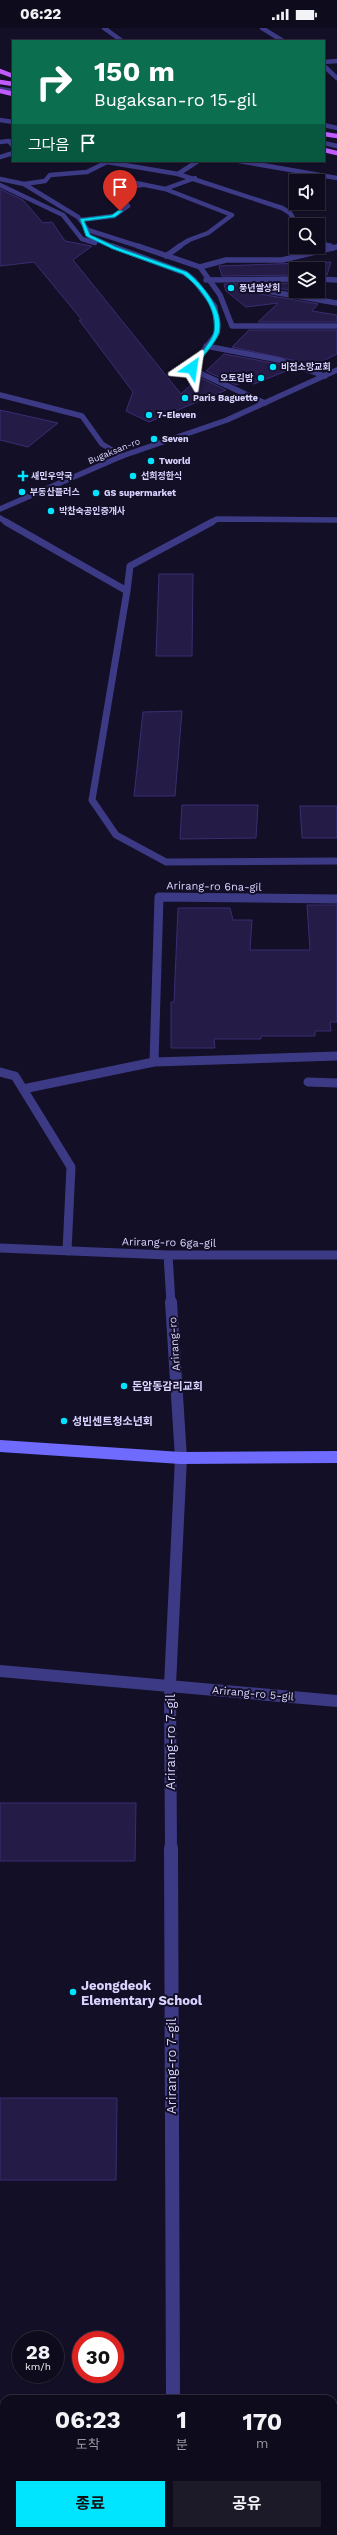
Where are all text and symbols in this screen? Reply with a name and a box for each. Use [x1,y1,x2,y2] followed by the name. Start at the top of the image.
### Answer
[20,5,61,23] text: 06:22
[94,55,175,88] text: 150 m
[28,56,80,108] icon: right
[94,89,257,110] text: Bugaksan-ro 15-gil
[77,132,99,154] icon: arrive
[28,136,69,154] text: 그다음
[103,170,137,211] pin
[289,174,325,298] map controls
[289,174,325,210] button: sound
[109,176,131,198] icon: arrive
[289,218,325,254] button: search
[289,262,325,298] button: layers
[226,283,236,293] marker: 풍년쌀상회
[239,283,280,293] place label: 풍년쌀상회
[171,347,213,389] position arrow
[268,362,278,372] marker: 비전소망교회
[281,362,331,372] place label: 비전소망교회
[220,373,254,383] place label: 오토김밥
[256,373,266,383] marker: 오토김밥
[180,393,190,403] marker: Paris Baguette
[193,393,258,403] place label: Paris Baguette
[144,410,154,420] marker: 7-Eleven
[157,410,197,420] place label: 7-Eleven
[149,434,159,444] marker: Seven
[162,434,189,444] place label: Seven
[87,436,141,466] street label: Bugaksan-ro
[146,456,156,466] marker: Tworld
[159,456,191,466] place label: Tworld
[141,470,182,481] place label: 선희정한식
[18,471,28,481] marker: 새민우약국
[31,471,73,481] place label: 새민우약국
[128,471,138,481] marker: 선희정한식
[17,487,27,497] marker: 부동산플러스
[30,487,80,497] place label: 부동산플러스
[91,488,101,498] marker: GS supermarket
[104,488,176,498] place label: GS supermarket
[59,505,125,516] place label: 박찬숙공인중개사
[46,506,56,516] marker: 박찬숙공인중개사
[166,879,262,894] street label: Arirang-ro 6na-gil
[122,1235,217,1250] street label: Arirang-ro 6ga-gil
[166,1316,183,1372] street label: Arirang-ro
[132,1380,203,1393] place label: 돈암동감리교회
[119,1381,129,1391] marker: 돈암동감리교회
[72,1415,153,1428] place label: 성빈센트청소년회
[59,1416,69,1426] marker: 성빈센트청소년회
[211,1683,295,1704] street label: Arirang-ro 5-gil
[163,1694,178,1790] street label: Arirang-ro 7-gil
[81,1978,203,2008] place label: Jeongdeok Elementary School
[68,1987,78,1997] marker: Jeongdeok Elementary School
[164,2018,179,2114] street label: Arirang-ro 7-gil
[72,2331,124,2383] speed limit sign: 30
[26,2340,50,2364] text: 28
[25,2361,51,2372] text: km/h
[55,2406,121,2434] text: 06:23
[176,2406,187,2434] text: 1
[242,2408,282,2436] text: 170
[256,2436,268,2451] text: m
[76,2437,100,2452] text: 도착
[176,2437,188,2452] text: 분
[16,2481,165,2527] button: 종료
[173,2481,321,2527] button: 공유

